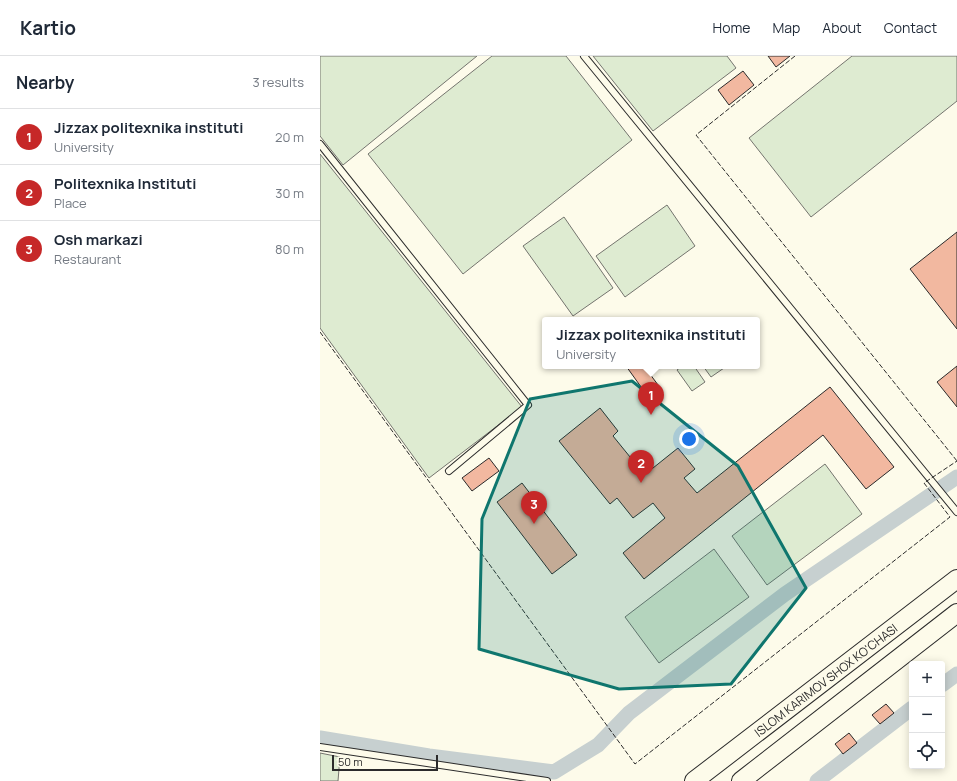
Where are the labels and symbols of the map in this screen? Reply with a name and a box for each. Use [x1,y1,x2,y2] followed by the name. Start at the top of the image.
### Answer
[638,382,664,415] pin: 1
[679,429,699,449] your location
[628,450,654,483] pin: 2
[521,491,547,524] pin: 3
[751,619,901,740] street label: ISLOM KARIMOV SHOX KO'CHASI
[332,753,438,772] scale bar

